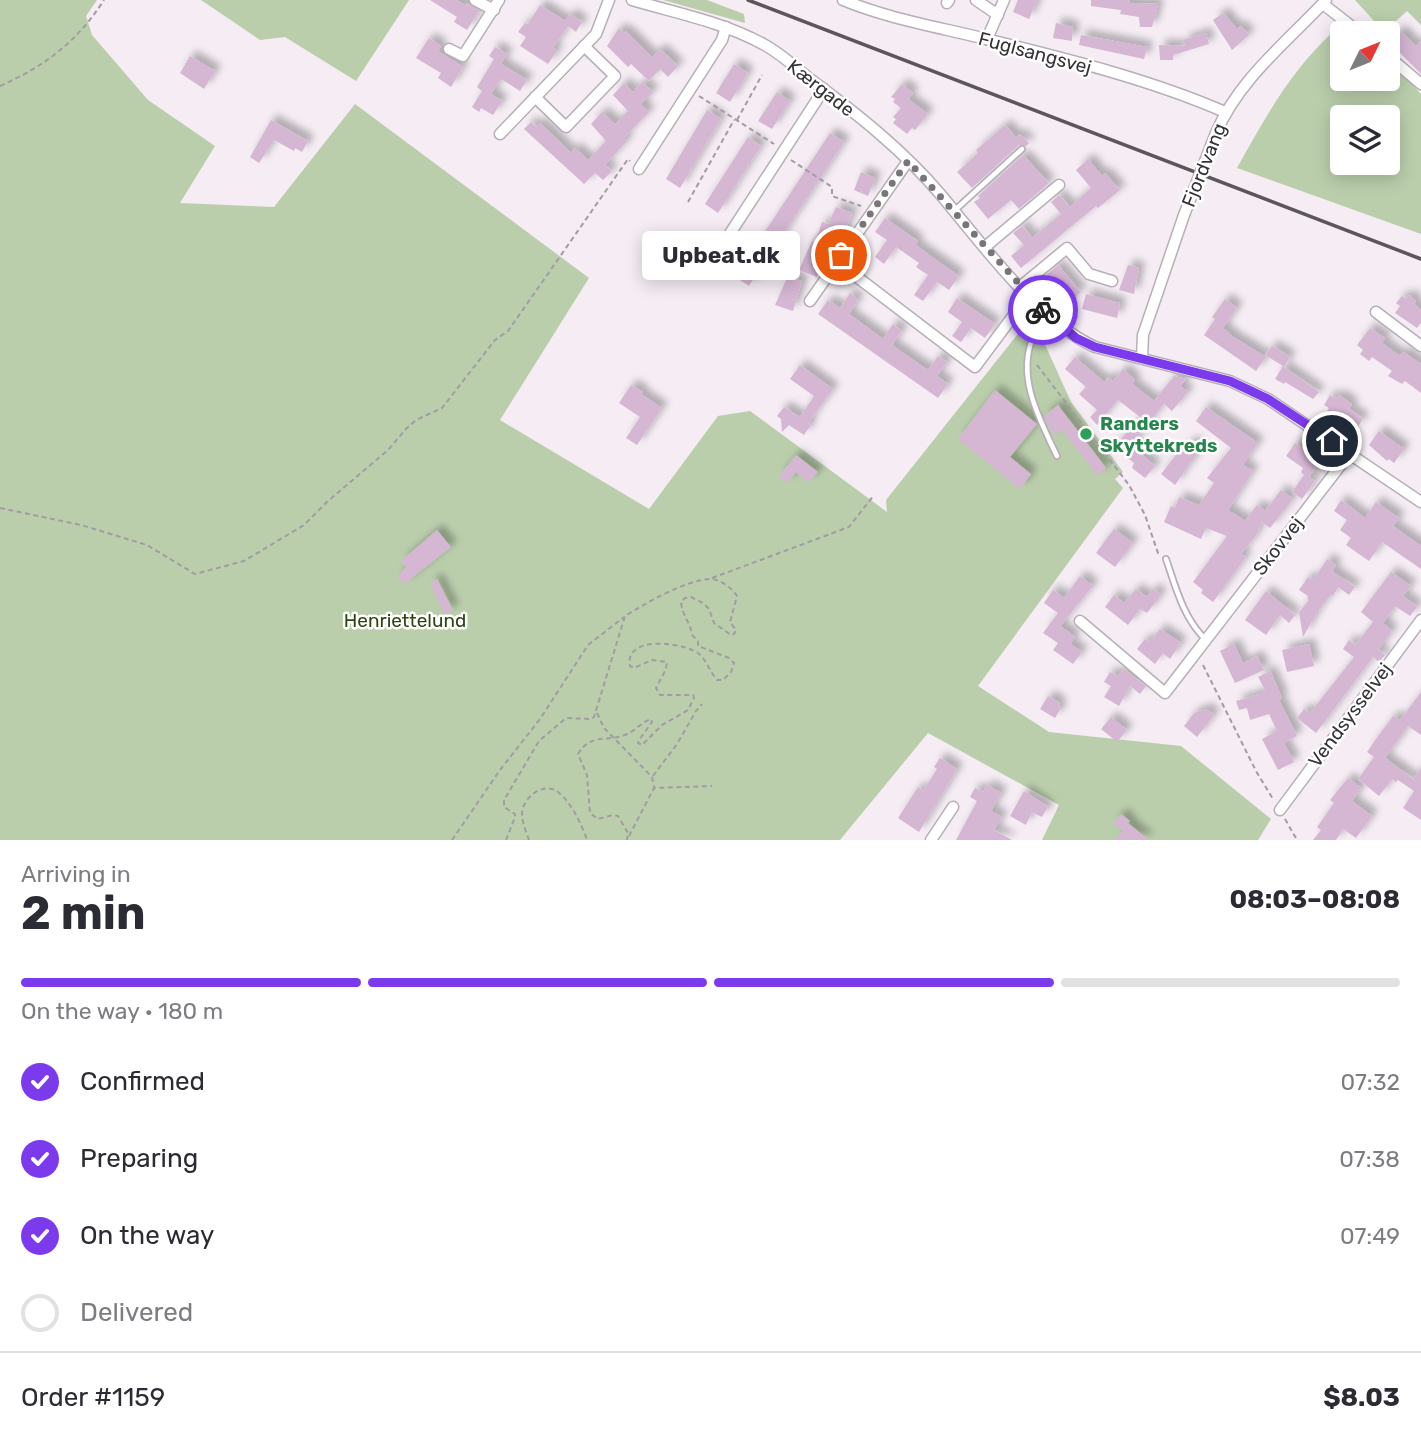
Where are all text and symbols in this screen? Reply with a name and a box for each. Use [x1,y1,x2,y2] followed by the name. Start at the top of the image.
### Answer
[1330,21,1400,91] north arrow
[1330,21,1400,175] map controls
[976,27,1094,79] street label: Fuglsangsvej
[783,55,859,121] street label: Kærgade
[1330,105,1400,175] button: layers
[1177,120,1231,210] street label: Fjordvang
[811,225,871,285] pin
[642,230,799,280] callout: Upbeat.dk
[822,236,860,274] icon: bag
[662,241,780,269] text: Upbeat.dk
[1008,275,1078,345] courier
[1024,291,1062,329] icon: bike
[1302,411,1362,471] pin
[1100,412,1218,457] place label: Randers Skyttekreds
[1313,422,1351,460] icon: home
[1078,426,1094,442] marker: Randers Skyttekreds
[1248,512,1308,580] street label: Skovvej
[344,609,466,632] park label: Henriettelund
[1303,658,1397,772] street label: Vendsysselvej
[21,860,131,888] text: Arriving in
[1229,884,1400,915] text: 08:03–08:08
[21,886,146,941] text: 2 min
[21,997,223,1025] text: On the way · 180 m
[21,1063,59,1101] icon: check
[80,1066,205,1097] text: Confirmed
[1340,1068,1400,1096] text: 07:32
[21,1140,59,1178] icon: check
[80,1143,198,1174] text: Preparing
[1339,1145,1400,1173] text: 07:38
[21,1217,59,1255] icon: check
[80,1220,214,1251] text: On the way
[1340,1222,1400,1250] text: 07:49
[80,1297,193,1328] text: Delivered
[21,1382,165,1413] text: Order #1159
[1323,1382,1400,1413] text: $8.03

